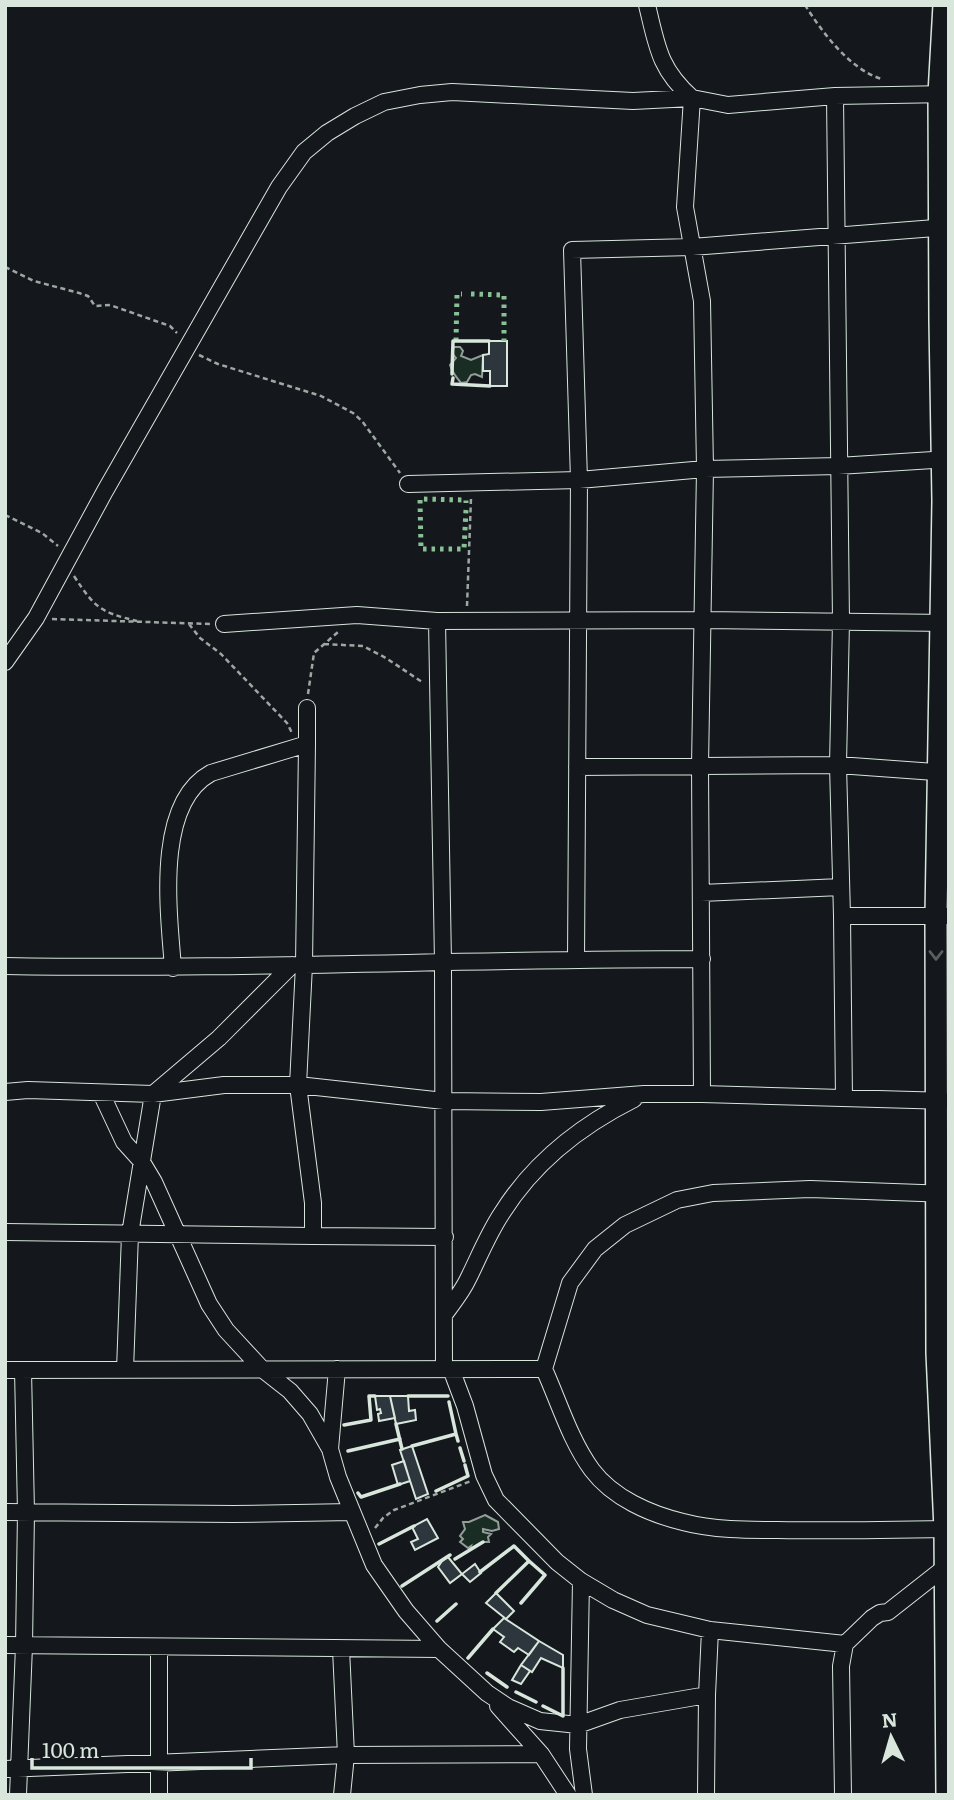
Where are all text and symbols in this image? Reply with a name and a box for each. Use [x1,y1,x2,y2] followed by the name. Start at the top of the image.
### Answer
[928,951,944,961] one-way arrow
[856,1702,926,1772] north arrow
[880,1704,899,1734] text: N
[32,1727,250,1771] scale bar
[42,1733,99,1764] text: 100 m

